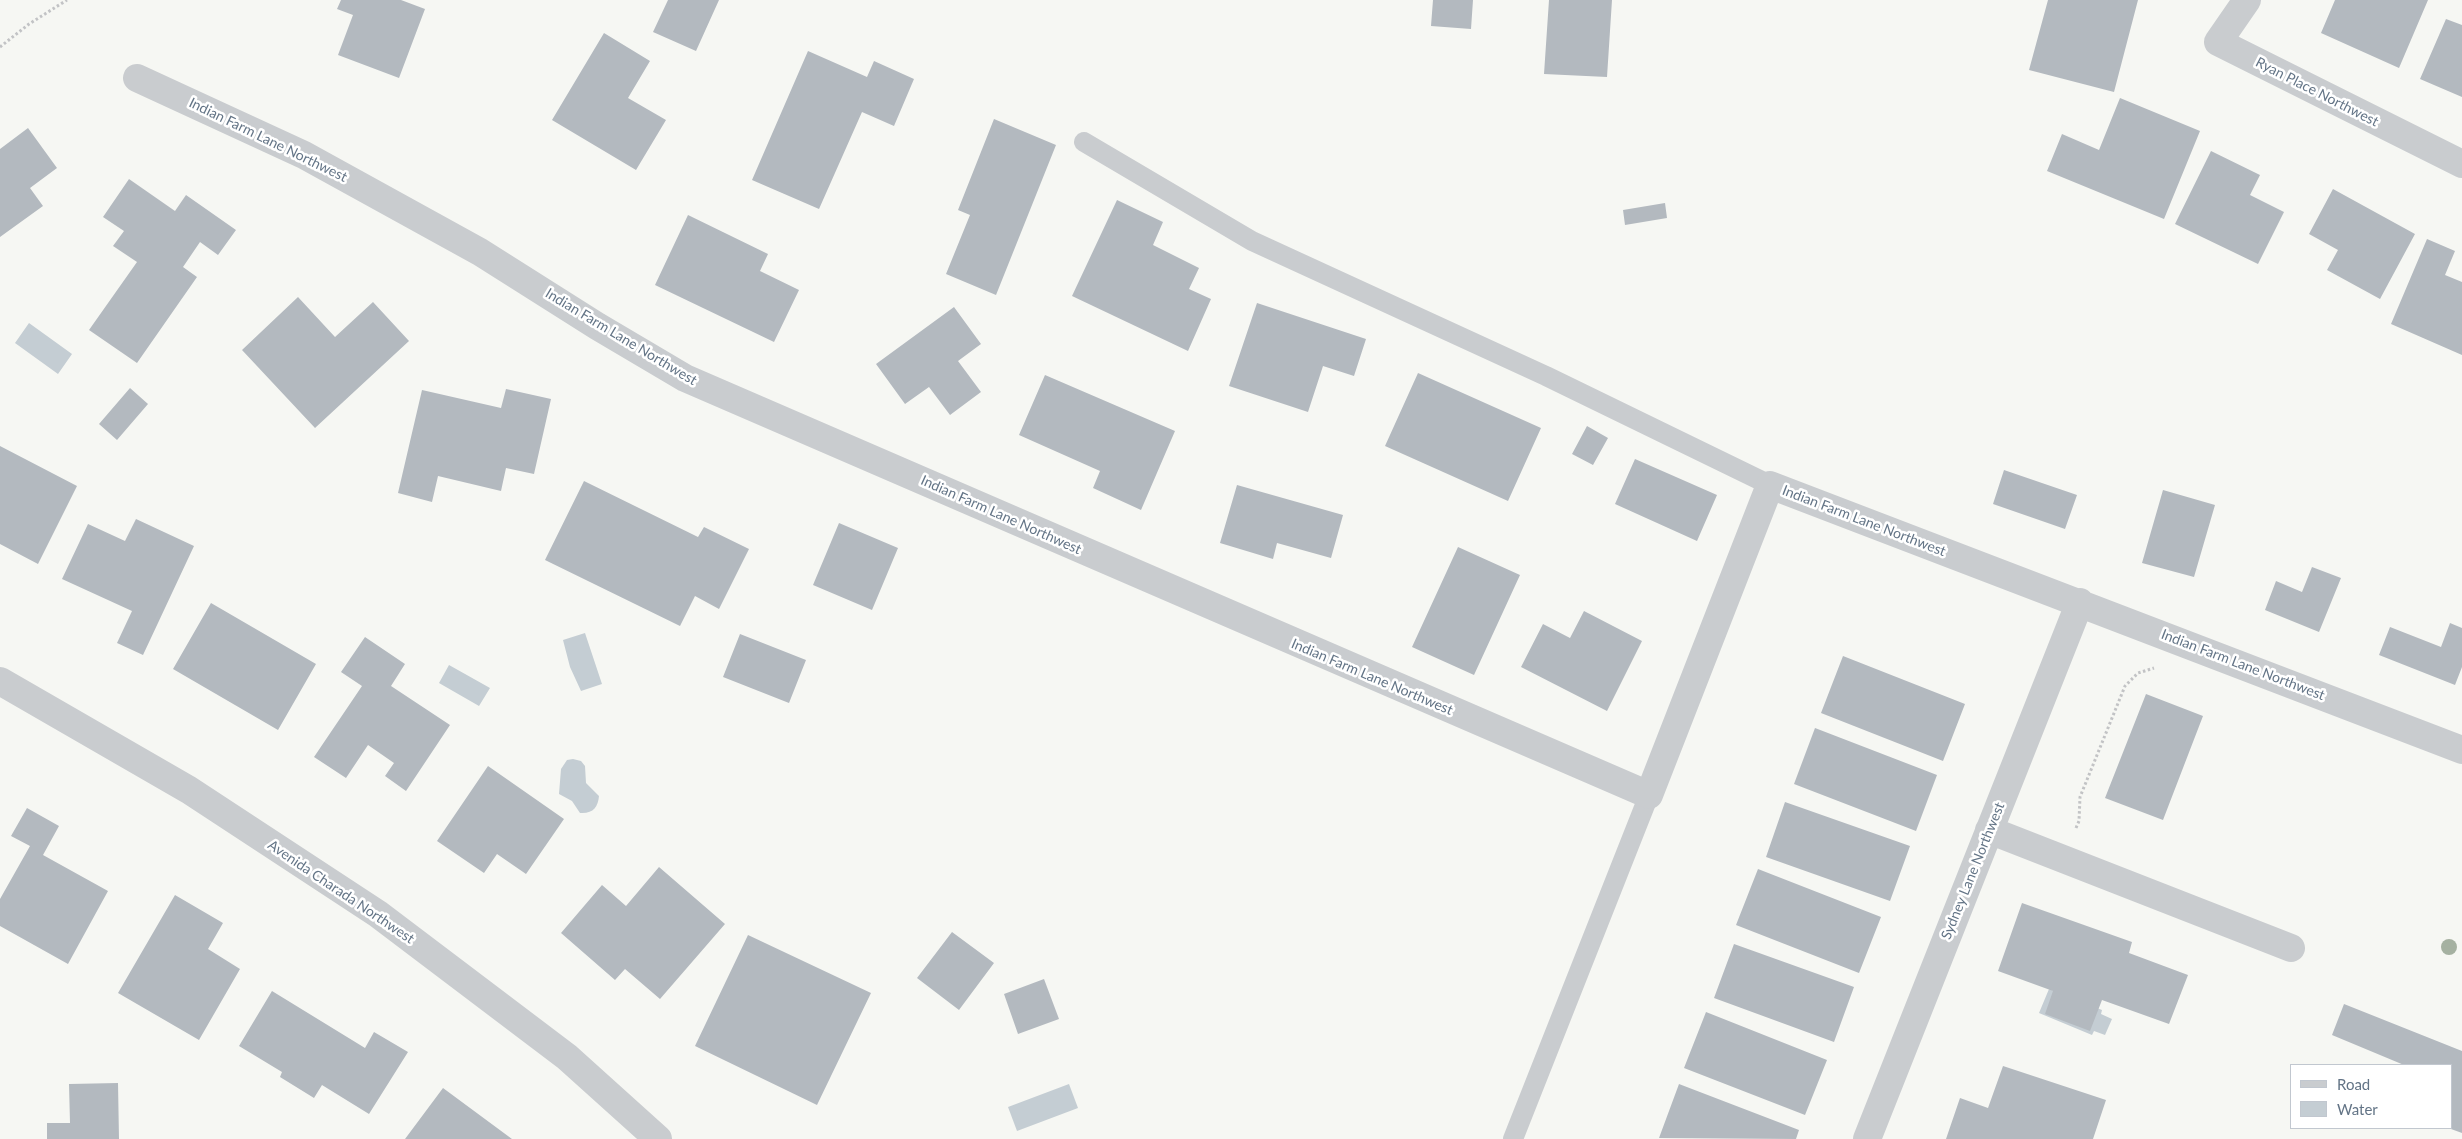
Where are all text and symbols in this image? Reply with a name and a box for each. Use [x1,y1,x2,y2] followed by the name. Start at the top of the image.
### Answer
[2253,54,2381,130] street label: Ryan Place Northwest
[186,94,350,186] street label: Indian Farm Lane Northwest
[542,285,700,389] street label: Indian Farm Lane Northwest
[918,472,1084,558] street label: Indian Farm Lane Northwest
[1780,482,1948,560] street label: Indian Farm Lane Northwest
[2159,626,2327,704] street label: Indian Farm Lane Northwest
[1289,635,1455,719] street label: Indian Farm Lane Northwest
[1938,800,2008,942] street label: Sydney Lane Northwest
[265,837,417,947] street label: Avenida Charada Northwest
[2290,1064,2452,1129] legend
[2337,1075,2370,1093] text: Road
[2337,1100,2378,1118] text: Water

